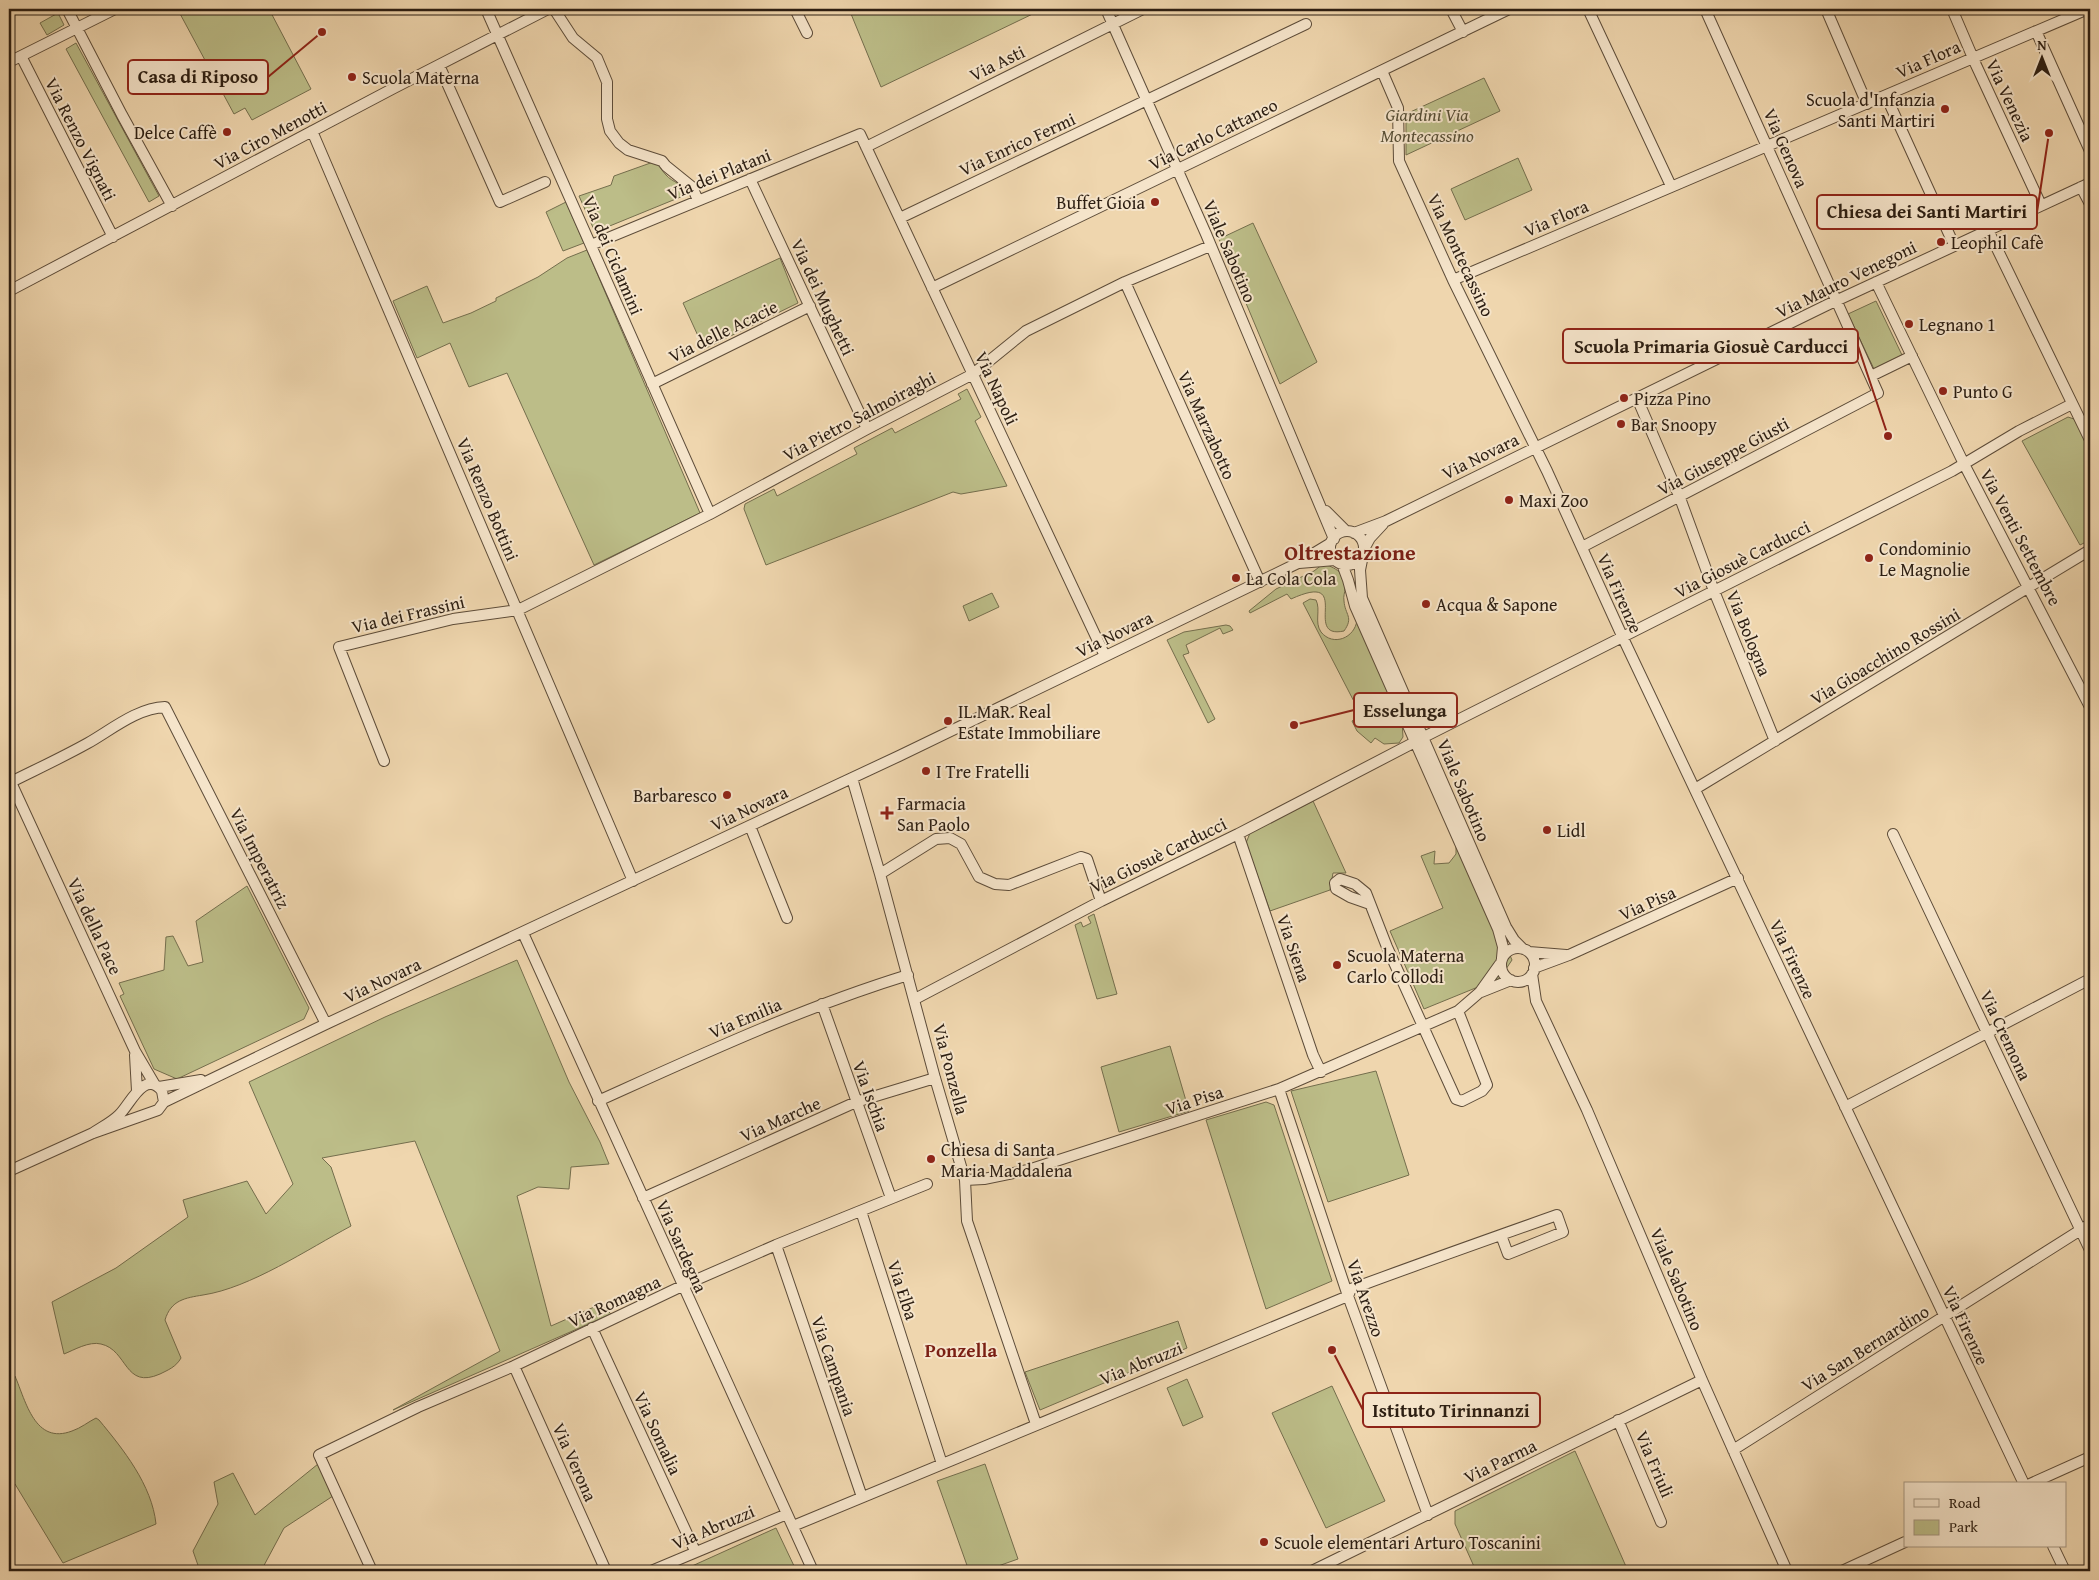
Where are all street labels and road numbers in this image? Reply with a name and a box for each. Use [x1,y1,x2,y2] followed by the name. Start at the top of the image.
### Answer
[1891,33,1965,85] street label: Via Flora
[965,38,1029,88] street label: Via Asti
[1979,54,2041,146] street label: Via Venezia
[38,73,124,205] street label: Via Renzo Vignati
[1144,91,1282,177] street label: Via Carlo Cattaneo
[209,94,331,176] street label: Via Ciro Menotti
[1756,104,1816,192] street label: Via Genova
[954,105,1080,183] street label: Via Enrico Fermi
[663,141,775,207] street label: Via dei Platani
[1421,189,1501,321] street label: Via Montecassino
[576,191,650,319] street label: Via dei Ciclamini
[1519,192,1593,244] street label: Via Flora
[1196,195,1264,307] street label: Viale Sabotino
[1771,233,1921,325] street label: Via Mauro Venegoni
[784,234,862,360] street label: Via dei Mughetti
[664,293,782,369] street label: Via delle Acacie
[968,347,1026,429] street label: Via Napoli
[777,364,941,468] street label: Via Pietro Salmoiraghi
[1171,366,1243,484] street label: Via Marzabotto
[1652,410,1794,502] street label: Via Giuseppe Giusti
[1437,426,1524,486] street label: Via Novara
[450,433,526,565] street label: Via Renzo Bottini
[1973,464,2069,610] street label: Via Venti Settembre
[1669,513,1815,605] street label: Via Giosuè Carducci
[1590,549,1650,637] street label: Via Firenze
[1720,586,1779,680] street label: Via Bologna
[349,588,467,640] street label: Via dei Frassini
[1805,600,1965,712] street label: Via Gioacchino Rossini
[1071,604,1158,664] street label: Via Novara
[1430,734,1498,846] street label: Viale Sabotino
[706,778,793,838] street label: Via Novara
[223,803,297,913] street label: Via Imperatriz
[1085,810,1231,900] street label: Via Giosuè Carducci
[61,873,129,979] street label: Via della Pace
[1614,878,1680,927] street label: Via Pisa
[1270,910,1318,986] street label: Via Siena
[1763,915,1823,1003] street label: Via Firenze
[339,950,426,1010] street label: Via Novara
[1973,985,2039,1085] street label: Via Cremona
[704,990,786,1045] street label: Via Emilia
[926,1020,976,1118] street label: Via Ponzella
[846,1057,896,1136] street label: Via Ischia
[1161,1078,1227,1122] street label: Via Pisa
[735,1089,825,1149] street label: Via Marche
[649,1195,715,1297] street label: Via Sardegna
[1643,1223,1711,1335] street label: Viale Sabotino
[1340,1255,1392,1341] street label: Via Arezzo
[881,1257,925,1324] street label: Via Elba
[563,1268,665,1334] street label: Via Romagna
[1936,1281,1996,1369] street label: Via Firenze
[1796,1298,1934,1398] street label: Via San Bernardino
[804,1312,864,1420] street label: Via Campania
[1095,1334,1187,1392] street label: Via Abruzzi
[627,1387,689,1480] street label: Via Somalia
[546,1418,604,1506] street label: Via Verona
[1629,1426,1681,1502] street label: Via Friuli
[1459,1432,1541,1490] street label: Via Parma
[667,1497,759,1557] street label: Via Abruzzi

